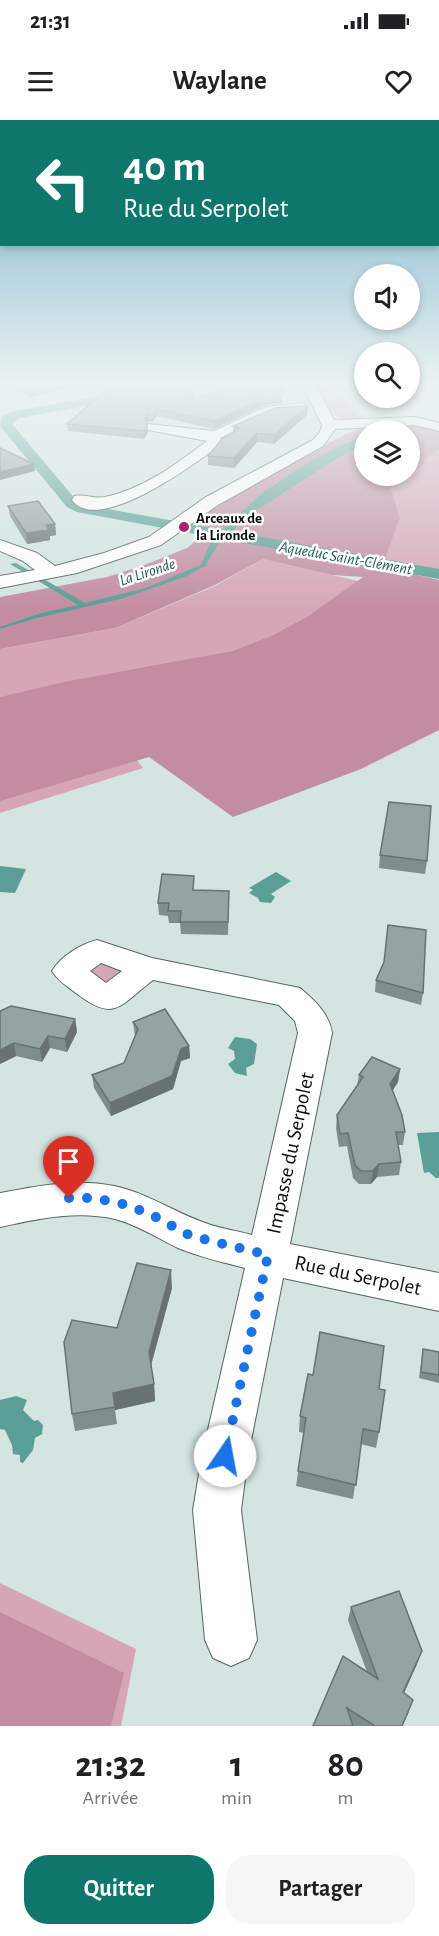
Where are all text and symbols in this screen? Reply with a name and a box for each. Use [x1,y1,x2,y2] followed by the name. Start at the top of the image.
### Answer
[30,10,71,32] text: 21:31
[24,65,57,98] icon: menu
[382,65,415,98] icon: heart
[172,67,267,94] text: Waylane
[24,144,102,222] icon: left
[123,146,206,188] text: 40 m
[123,195,288,222] text: Rue du Serpolet
[354,264,420,486] map controls
[354,264,420,330] button: sound
[354,342,420,408] button: search
[354,420,420,486] button: layers
[196,511,262,543] place label: Arceaux de la Lironde
[177,520,191,534] marker: Arceaux de la Lironde
[277,538,414,579] water label: Aqueduc Saint-Clément
[117,555,177,588] water label: La Lironde
[263,1070,318,1236] street label: Impasse du Serpolet
[43,1136,94,1198] pin
[52,1145,85,1178] icon: arrive
[293,1252,423,1299] street label: Rue du Serpolet
[193,1424,257,1488] position arrow
[75,1747,146,1783] text: 21:32
[230,1747,243,1783] text: 1
[327,1747,364,1783] text: 80
[83,1788,138,1808] text: Arrivée
[221,1788,252,1808] text: min
[338,1788,354,1808] text: m
[24,1855,214,1924] button: Quitter
[226,1855,415,1924] button: Partager

